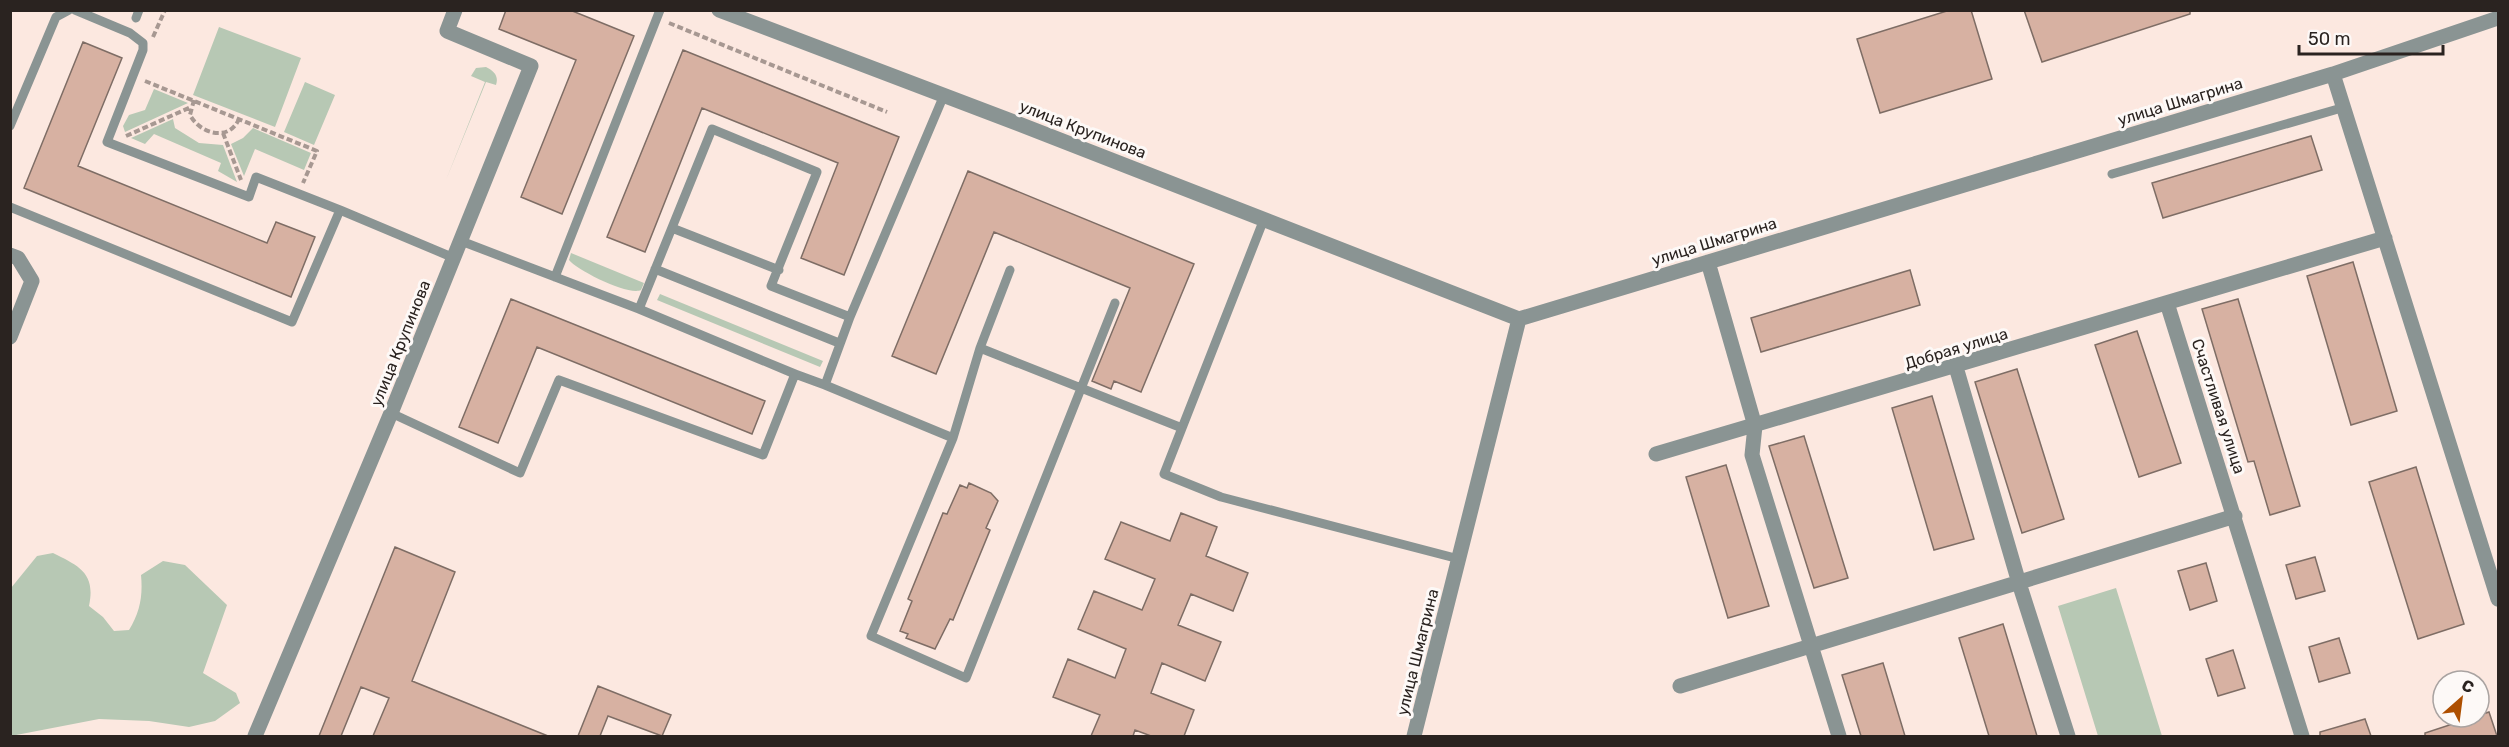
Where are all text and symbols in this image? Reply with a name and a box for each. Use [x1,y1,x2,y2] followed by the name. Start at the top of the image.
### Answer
[2299,18,2443,56] scale bar
[2308,28,2351,50] text: 50 m
[2115,73,2245,130] street label: улица Шмагрина
[1017,97,1149,162] street label: улица Крупинова
[1649,213,1779,270] street label: улица Шмагрина
[367,277,434,409] street label: улица Крупинова
[1902,324,2010,373] street label: Добрая улица
[2188,336,2249,476] street label: Счастливая улица
[1393,587,1442,717] street label: улица Шмагрина
[2431,669,2491,729] north arrow
[2458,675,2477,697] text: С

